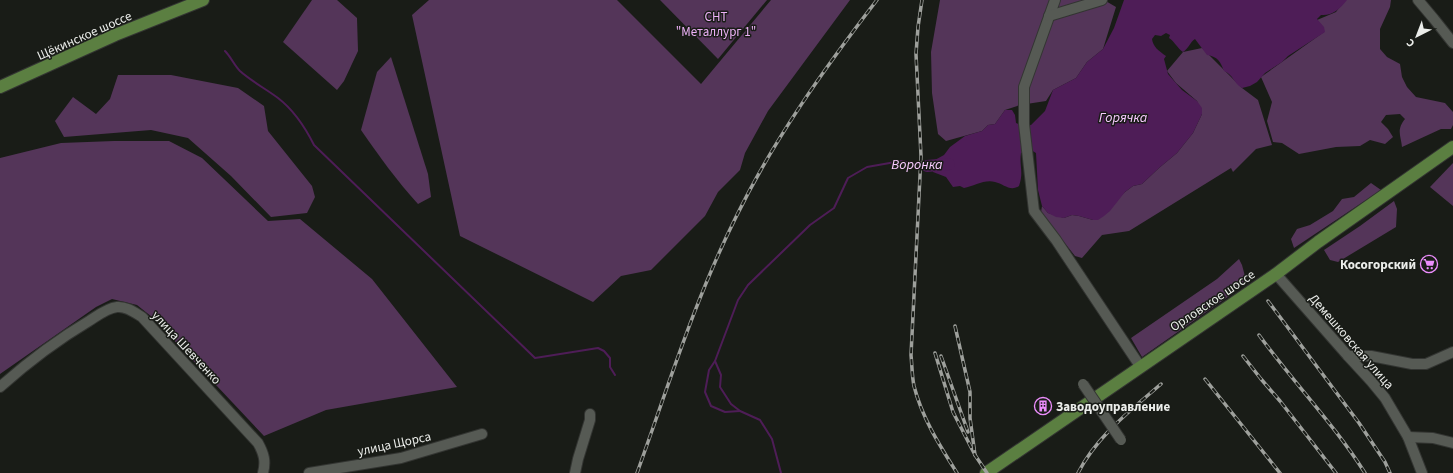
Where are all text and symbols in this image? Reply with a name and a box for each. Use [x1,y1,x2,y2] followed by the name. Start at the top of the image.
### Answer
[34,7,135,65] street label: Щёкинское шоссе
[676,8,756,41] park label: СНТ "Металлург 1"
[1397,16,1437,56] north arrow
[1403,35,1418,51] text: С
[1099,108,1148,128] water label: Горячка
[891,155,943,175] water label: Воронка
[1419,254,1439,274] supermarket icon: Косогорский
[1340,256,1416,274] place label: Косогорский
[1166,266,1259,336] street label: Орловское шоссе
[1305,290,1398,393] street label: Демешковская улица
[147,307,225,388] street label: улица Шевченко
[1033,396,1053,416] building icon: Заводоуправление
[1056,398,1170,416] place label: Заводоуправление
[356,427,433,461] street label: улица Щорса

